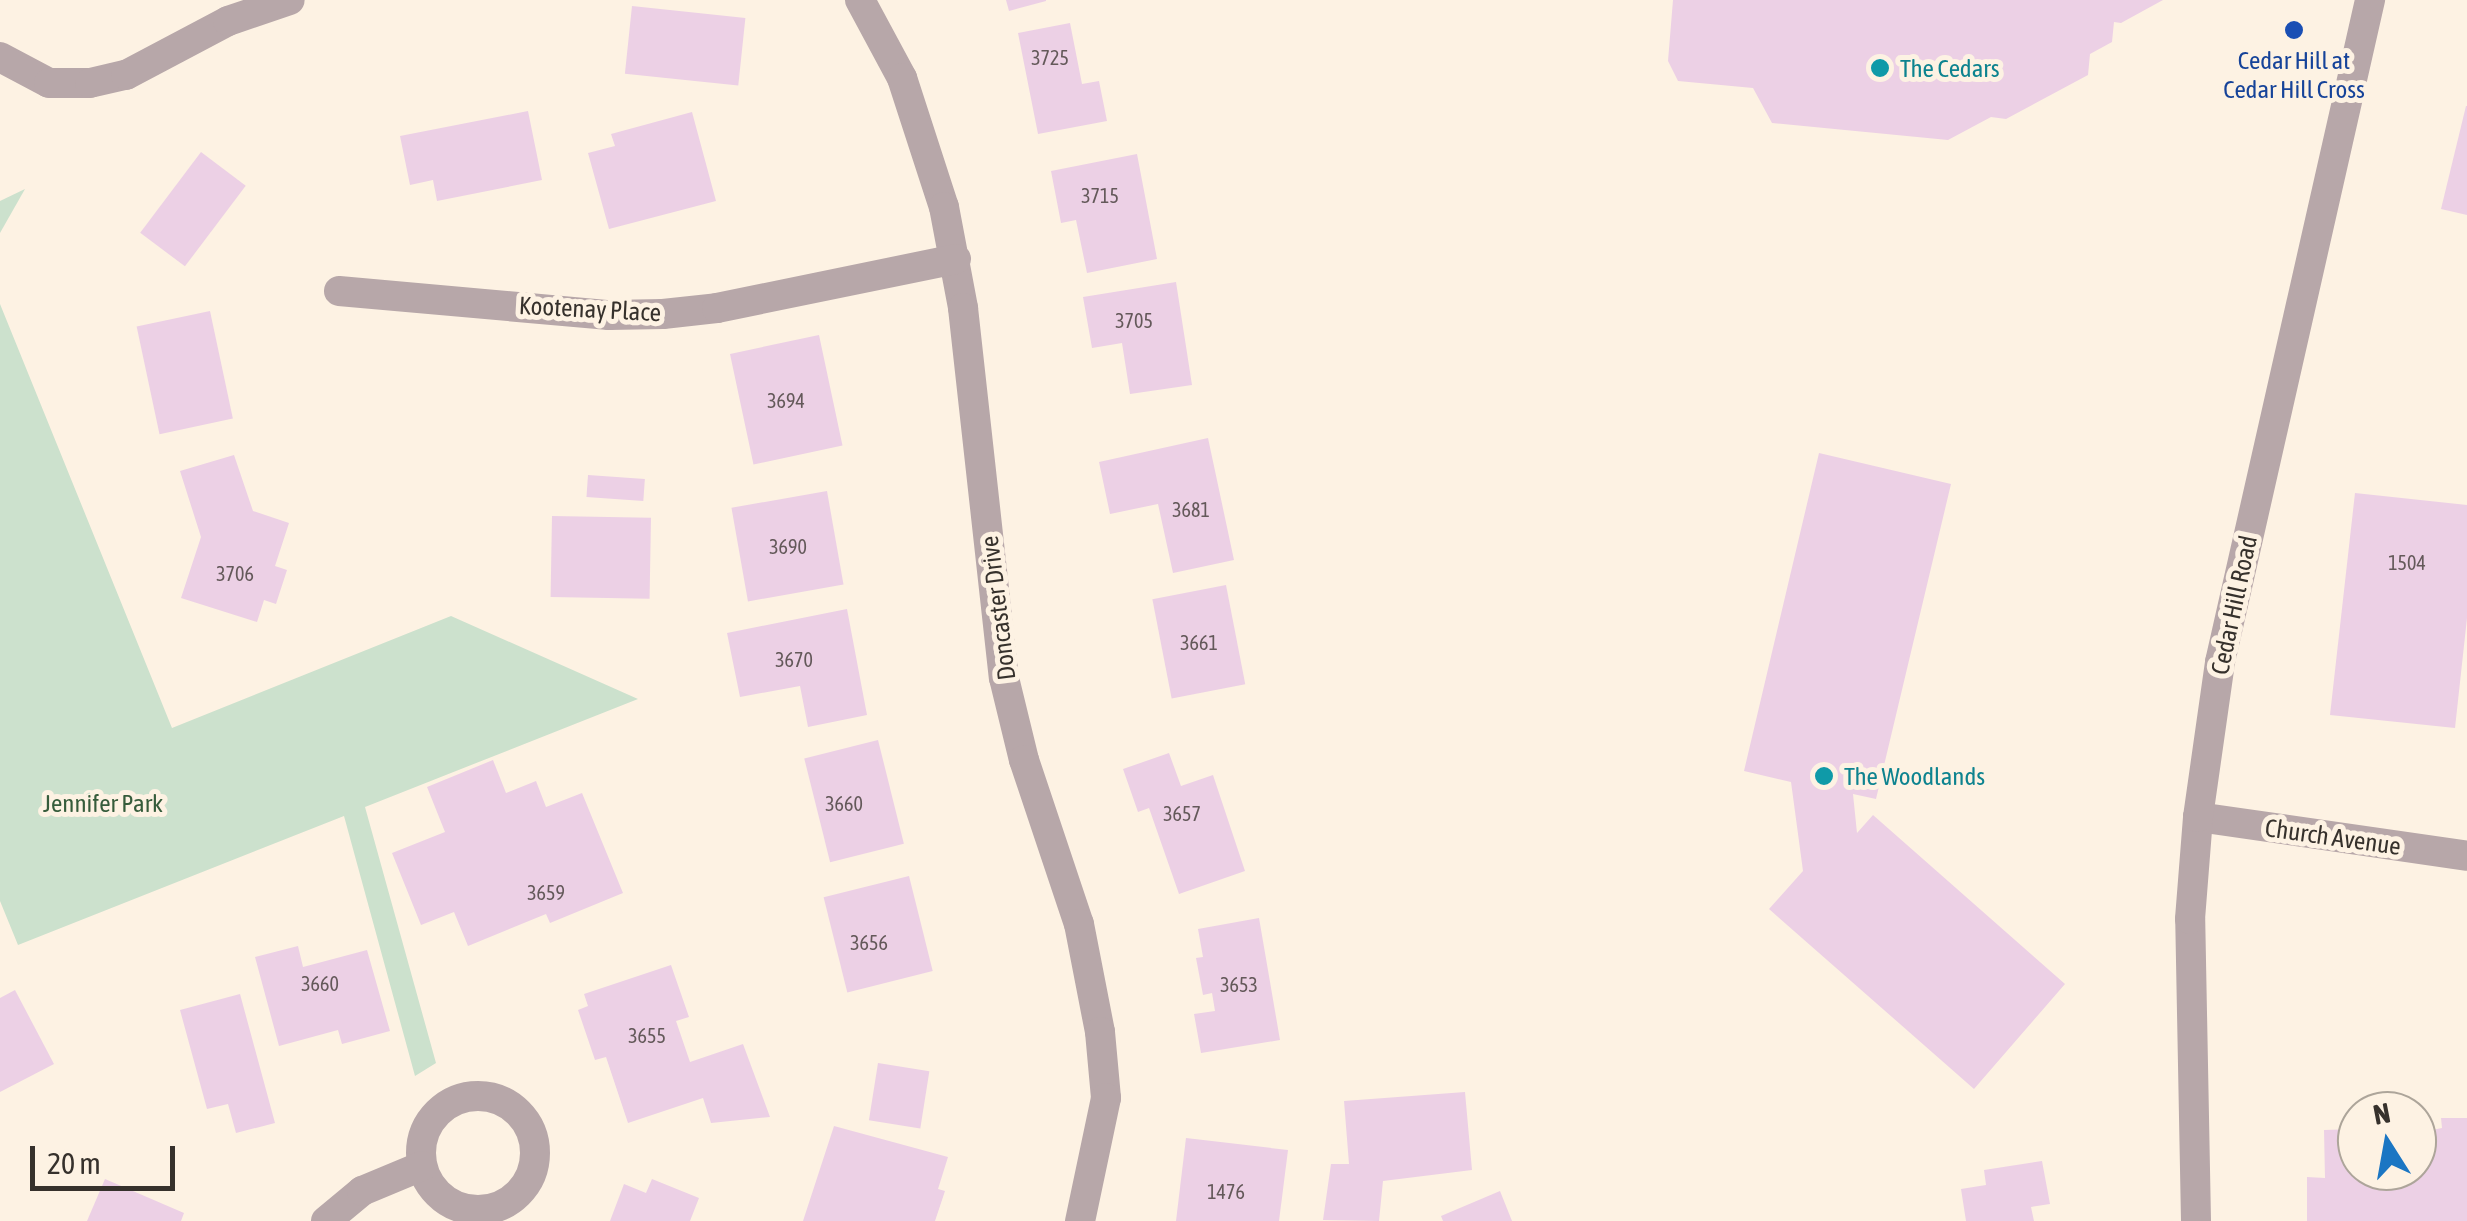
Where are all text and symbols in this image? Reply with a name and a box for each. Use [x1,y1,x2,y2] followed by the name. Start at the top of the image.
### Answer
[2283,19,2305,41] marker: Cedar Hill at Cedar Hill Cross
[1031,45,1069,69] house number: 3725
[2223,46,2365,105] place label: Cedar Hill at Cedar Hill Cross
[1900,53,2000,83] place label: The Cedars
[1869,57,1891,79] marker: The Cedars
[1081,183,1119,207] house number: 3715
[518,290,662,328] street label: Kootenay Place
[1115,308,1153,332] house number: 3705
[767,388,805,412] house number: 3694
[1172,497,1210,521] house number: 3681
[2205,533,2263,677] street label: Cedar Hill Road
[769,534,807,558] house number: 3690
[974,534,1022,682] street label: Doncaster Drive
[2388,550,2426,574] house number: 1504
[216,561,254,585] house number: 3706
[1180,630,1218,654] house number: 3661
[775,647,813,671] house number: 3670
[1844,761,1985,791] place label: The Woodlands
[1813,765,1835,787] marker: The Woodlands
[43,788,163,818] park label: Jennifer Park
[825,791,863,815] house number: 3660
[1163,801,1201,825] house number: 3657
[2263,813,2403,861] street label: Church Avenue
[527,880,565,904] house number: 3659
[850,930,888,954] house number: 3656
[301,971,339,995] house number: 3660
[1220,972,1258,996] house number: 3653
[628,1023,666,1047] house number: 3655
[2337,1091,2437,1191] north arrow
[2370,1096,2393,1131] text: N
[35,1126,180,1188] scale bar
[47,1146,101,1180] text: 20 m
[1207,1179,1245,1203] house number: 1476

